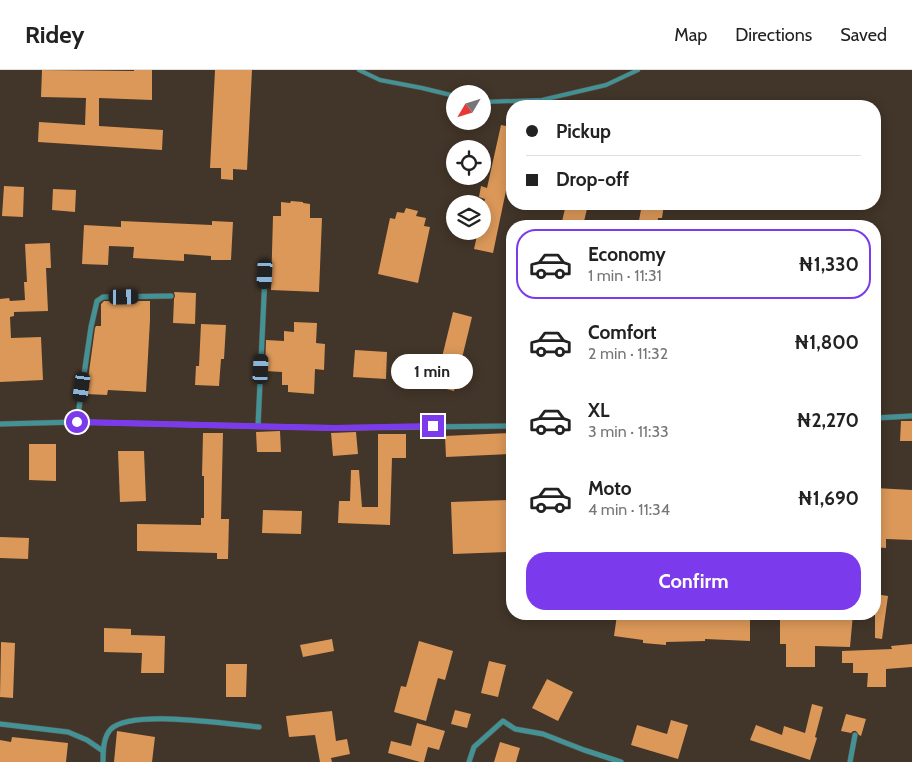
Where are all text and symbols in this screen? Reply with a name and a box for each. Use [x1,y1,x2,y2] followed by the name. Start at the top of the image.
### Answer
[25,20,84,49] text: Ridey
[674,24,707,46] text: Map
[735,24,812,46] text: Directions
[840,24,887,46] text: Saved
[446,85,491,130] north arrow
[446,85,491,240] map controls
[556,120,611,143] text: Pickup
[446,140,491,185] button: locate
[556,168,629,191] text: Drop-off
[446,195,491,240] button: layers
[528,242,573,287] icon: car
[588,243,666,266] text: Economy
[798,253,859,276] text: ₦1,330
[256,259,273,289] car
[588,266,662,285] text: 1 min · 11:31
[108,289,139,305] car
[528,320,573,365] icon: car
[588,321,657,344] text: Comfort
[794,331,859,354] text: ₦1,800
[588,344,668,363] text: 2 min · 11:32
[252,354,269,384] car
[392,354,474,388] callout: 1 min
[414,362,450,381] text: 1 min
[72,371,91,403] car
[528,398,573,443] icon: car
[588,399,609,422] text: XL
[796,409,859,432] text: ₦2,270
[66,411,88,433] route start
[422,415,444,437] route end
[588,422,669,441] text: 3 min · 11:33
[528,476,573,521] icon: car
[588,477,632,500] text: Moto
[797,487,859,510] text: ₦1,690
[588,500,670,519] text: 4 min · 11:34
[526,552,861,610] button: Confirm

